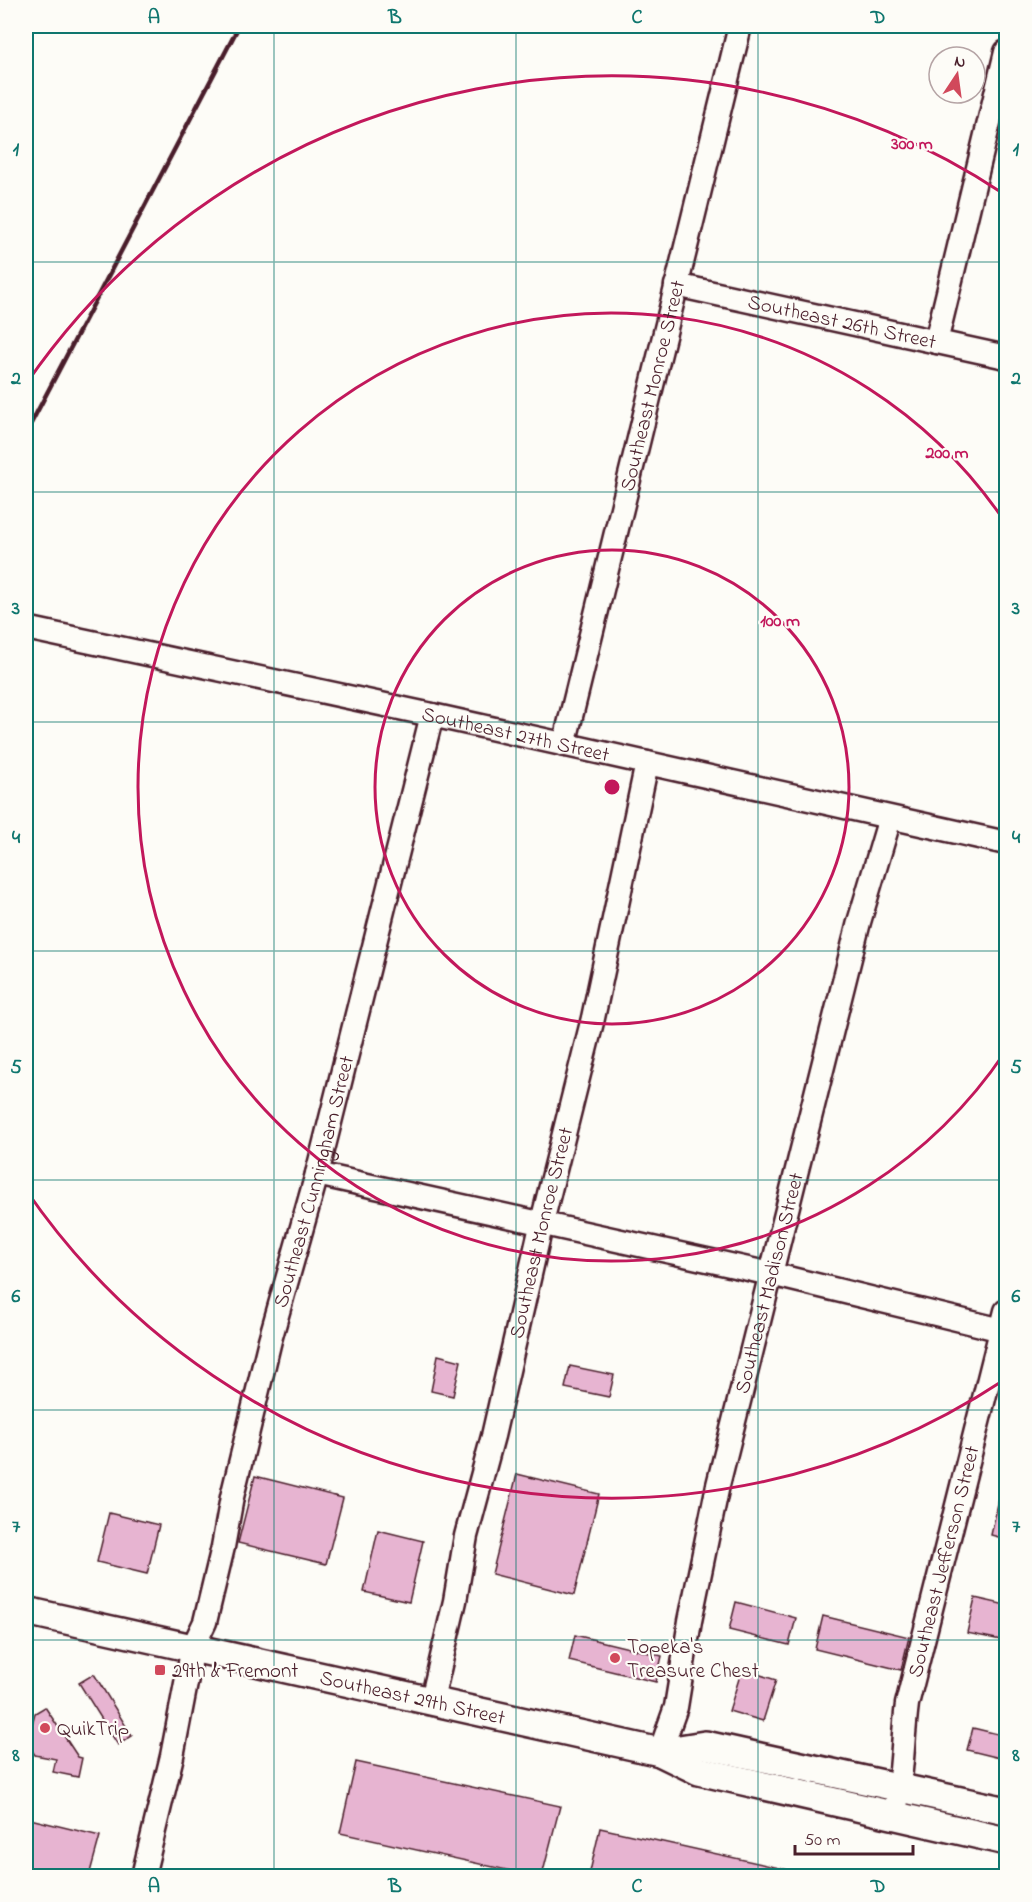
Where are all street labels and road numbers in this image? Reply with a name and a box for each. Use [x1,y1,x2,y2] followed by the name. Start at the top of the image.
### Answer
[614,277,694,495] street label: Southeast Monroe Street
[745,288,939,358] street label: Southeast 26th Street
[419,700,612,771] street label: Southeast 27th Street
[267,1053,363,1312] street label: Southeast Cunningham Street
[503,1124,582,1342] street label: Southeast Monroe Street
[728,1170,813,1397] street label: Southeast Madison Street
[901,1443,989,1681] street label: Southeast Jefferson Street
[317,1664,508,1734] street label: Southeast 29th Street

